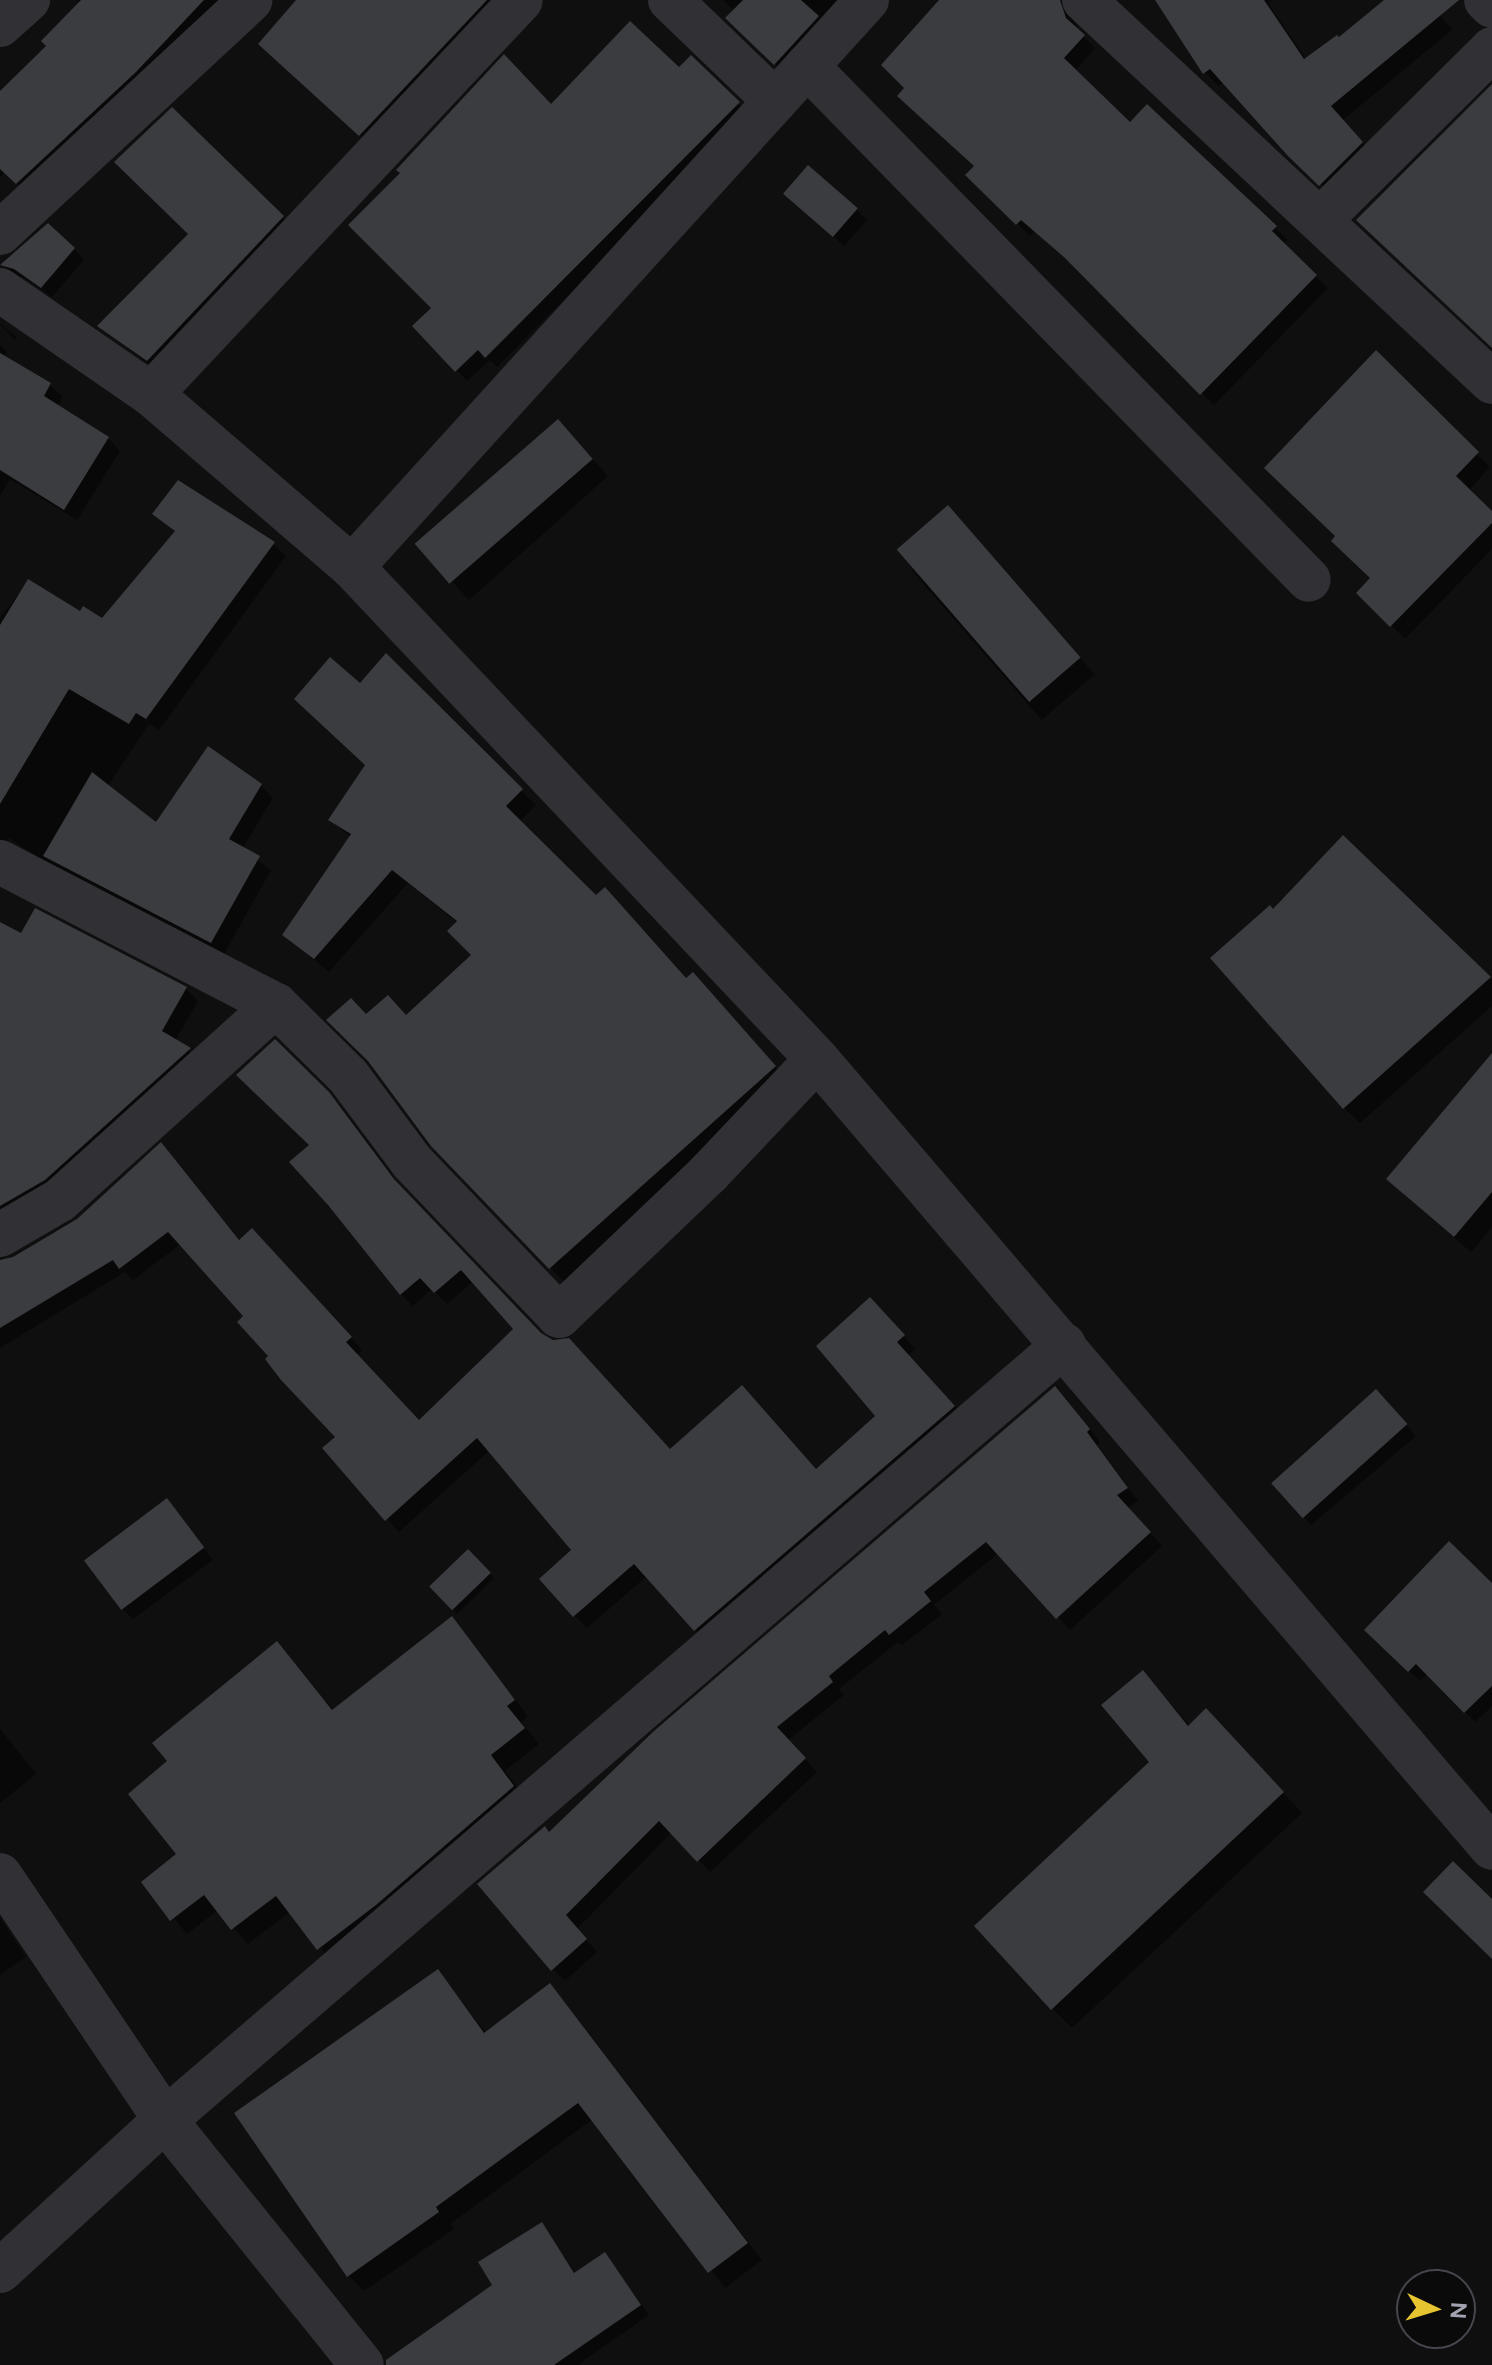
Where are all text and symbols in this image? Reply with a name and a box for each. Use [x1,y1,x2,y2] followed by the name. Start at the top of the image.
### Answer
[1396,2269,1476,2349] north arrow
[1444,2301,1473,2320] text: N

